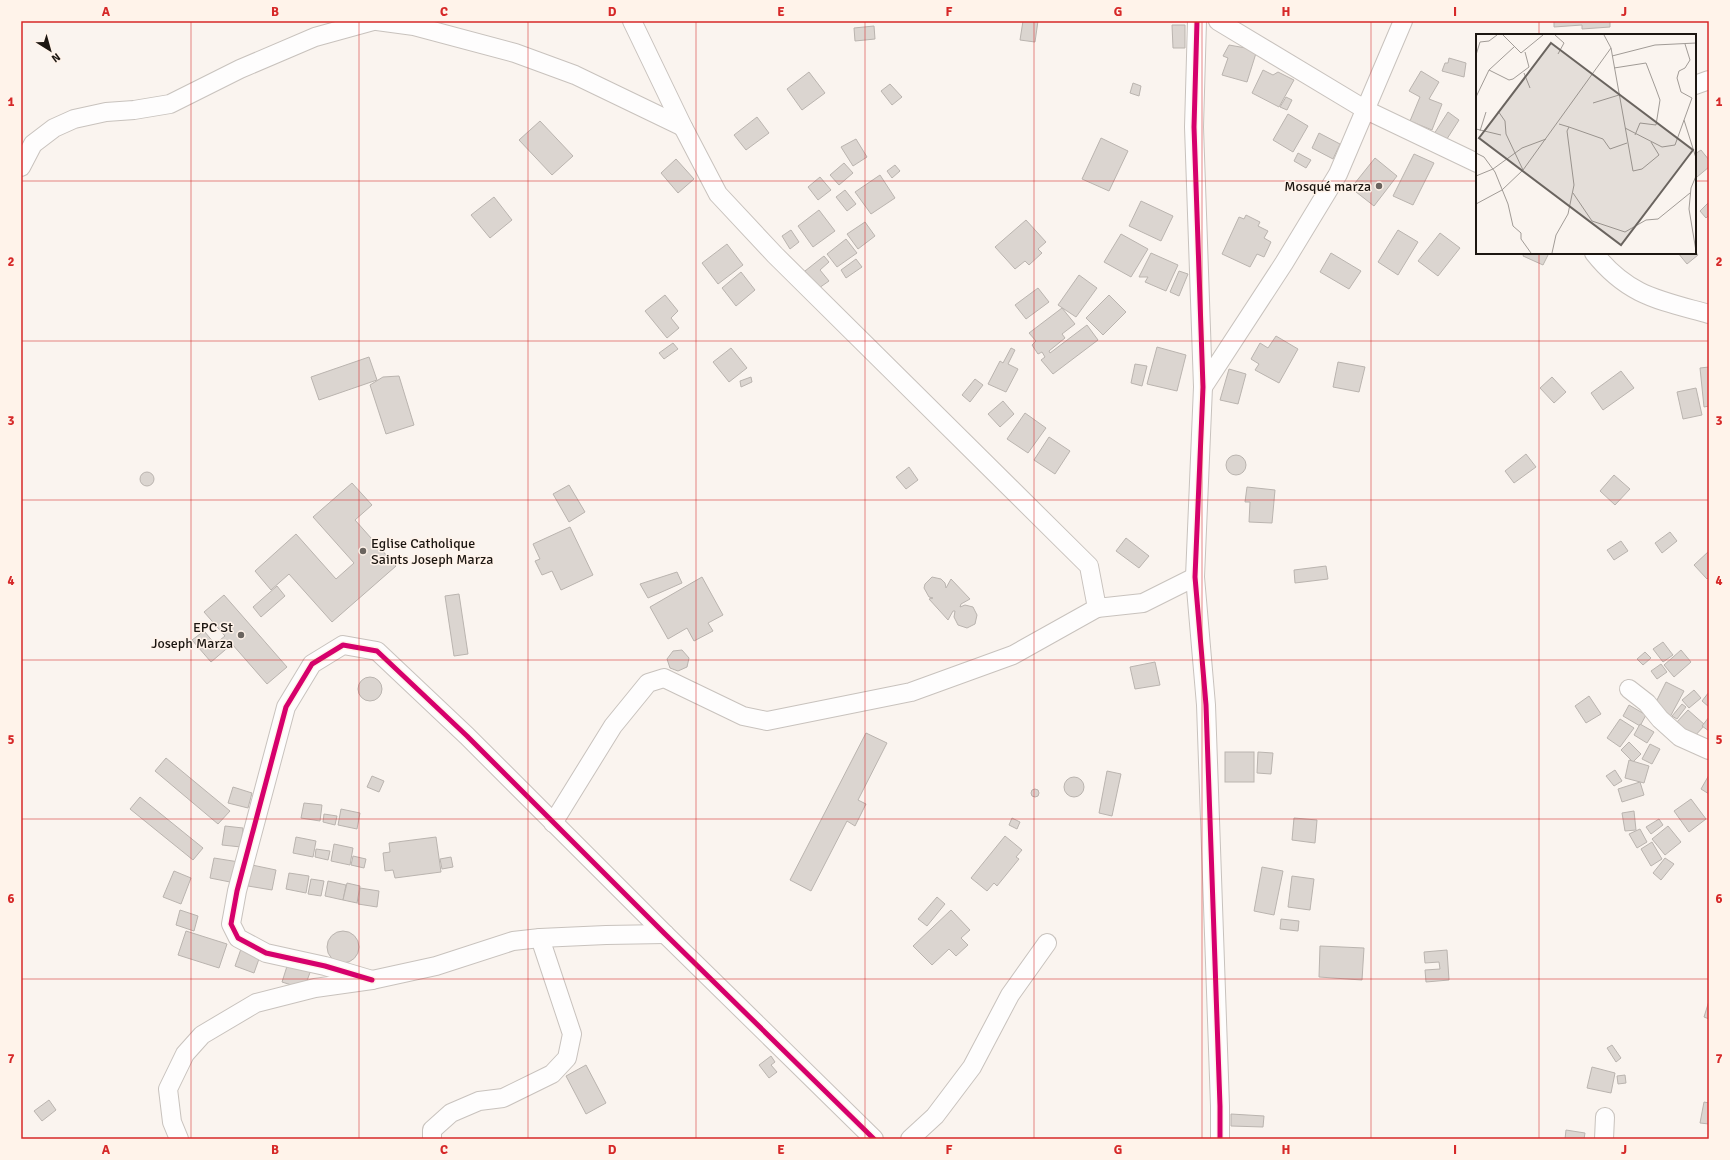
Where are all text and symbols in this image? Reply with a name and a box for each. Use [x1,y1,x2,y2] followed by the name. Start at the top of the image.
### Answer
[102,4,111,20] text: A
[271,4,279,20] text: B
[440,4,448,20] text: C
[608,4,617,20] text: D
[777,4,785,20] text: E
[946,4,953,20] text: F
[1114,4,1122,20] text: G
[1282,4,1290,20] text: H
[1453,4,1457,20] text: I
[1621,4,1627,20] text: J
[30,30,70,70] north arrow
[1476,34,1696,254] inset map
[49,50,63,65] text: N
[7,94,15,110] text: 1
[1715,94,1723,110] text: 1
[1284,178,1371,195] place label: Mosqué marza
[1374,181,1384,191] marker: Mosqué marza
[7,254,15,270] text: 2
[1715,254,1723,270] text: 2
[7,413,15,429] text: 3
[1715,413,1723,429] text: 3
[371,535,493,568] place label: Eglise Catholique Saints Joseph Marza
[358,546,368,556] marker: Eglise Catholique Saints Joseph Marza
[7,573,15,589] text: 4
[1715,573,1723,589] text: 4
[151,619,233,652] place label: EPC St Joseph Marza
[236,630,246,640] marker: EPC St Joseph Marza
[7,732,15,748] text: 5
[1715,732,1723,748] text: 5
[7,891,15,907] text: 6
[1715,891,1723,907] text: 6
[7,1051,15,1067] text: 7
[1715,1051,1723,1067] text: 7
[102,1142,111,1158] text: A
[271,1142,279,1158] text: B
[440,1142,448,1158] text: C
[608,1142,617,1158] text: D
[777,1142,785,1158] text: E
[946,1142,953,1158] text: F
[1114,1142,1122,1158] text: G
[1282,1142,1290,1158] text: H
[1453,1142,1457,1158] text: I
[1621,1142,1627,1158] text: J

